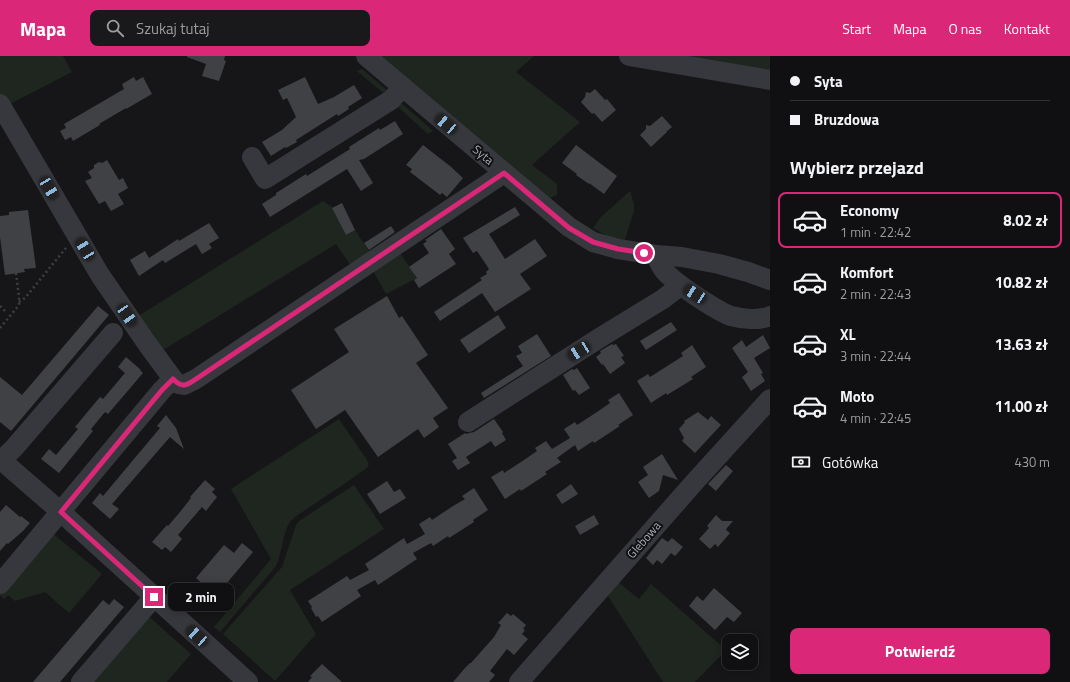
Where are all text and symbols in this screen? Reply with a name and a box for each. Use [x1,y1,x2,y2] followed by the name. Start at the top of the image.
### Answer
[90,10,370,46] search box
[20,14,66,43] text: Mapa
[104,17,126,39] icon: search
[136,17,209,40] text: Szukaj tutaj
[842,18,871,39] text: Start
[893,18,926,39] text: Mapa
[948,18,982,39] text: O nas
[1004,18,1050,39] text: Kontakt
[814,70,843,93] text: Syta
[814,108,879,131] text: Bruzdowa
[433,112,459,136] car
[469,140,498,169] street label: Syta
[790,154,924,181] text: Wybierz przejazd
[38,175,60,201] car
[840,199,899,222] text: Economy
[792,202,828,238] icon: car
[1003,209,1048,232] text: 8.02 zł
[840,222,911,242] text: 1 min · 22:42
[74,236,96,262] car
[635,244,653,262] route start
[840,261,894,284] text: Komfort
[792,264,828,300] icon: car
[995,271,1048,294] text: 10.82 zł
[682,282,708,306] car
[840,284,911,304] text: 2 min · 22:43
[115,302,139,328] car
[840,323,856,346] text: XL
[792,326,828,362] icon: car
[995,333,1048,356] text: 13.63 zł
[566,340,592,362] car
[840,346,911,366] text: 3 min · 22:44
[840,385,874,408] text: Moto
[792,388,828,424] icon: car
[995,395,1048,418] text: 11.00 zł
[840,408,911,428] text: 4 min · 22:45
[790,451,812,473] icon: cash
[822,451,878,474] text: Gotówka
[1014,452,1050,472] text: 430 m
[622,517,665,562] street label: Glebowa
[168,583,234,611] callout: 2 min
[185,587,217,607] text: 2 min
[145,588,163,606] route end
[184,624,210,648] car
[790,628,1050,674] button: Potwierdź
[722,634,758,670] map controls
[722,634,758,670] button: layers

